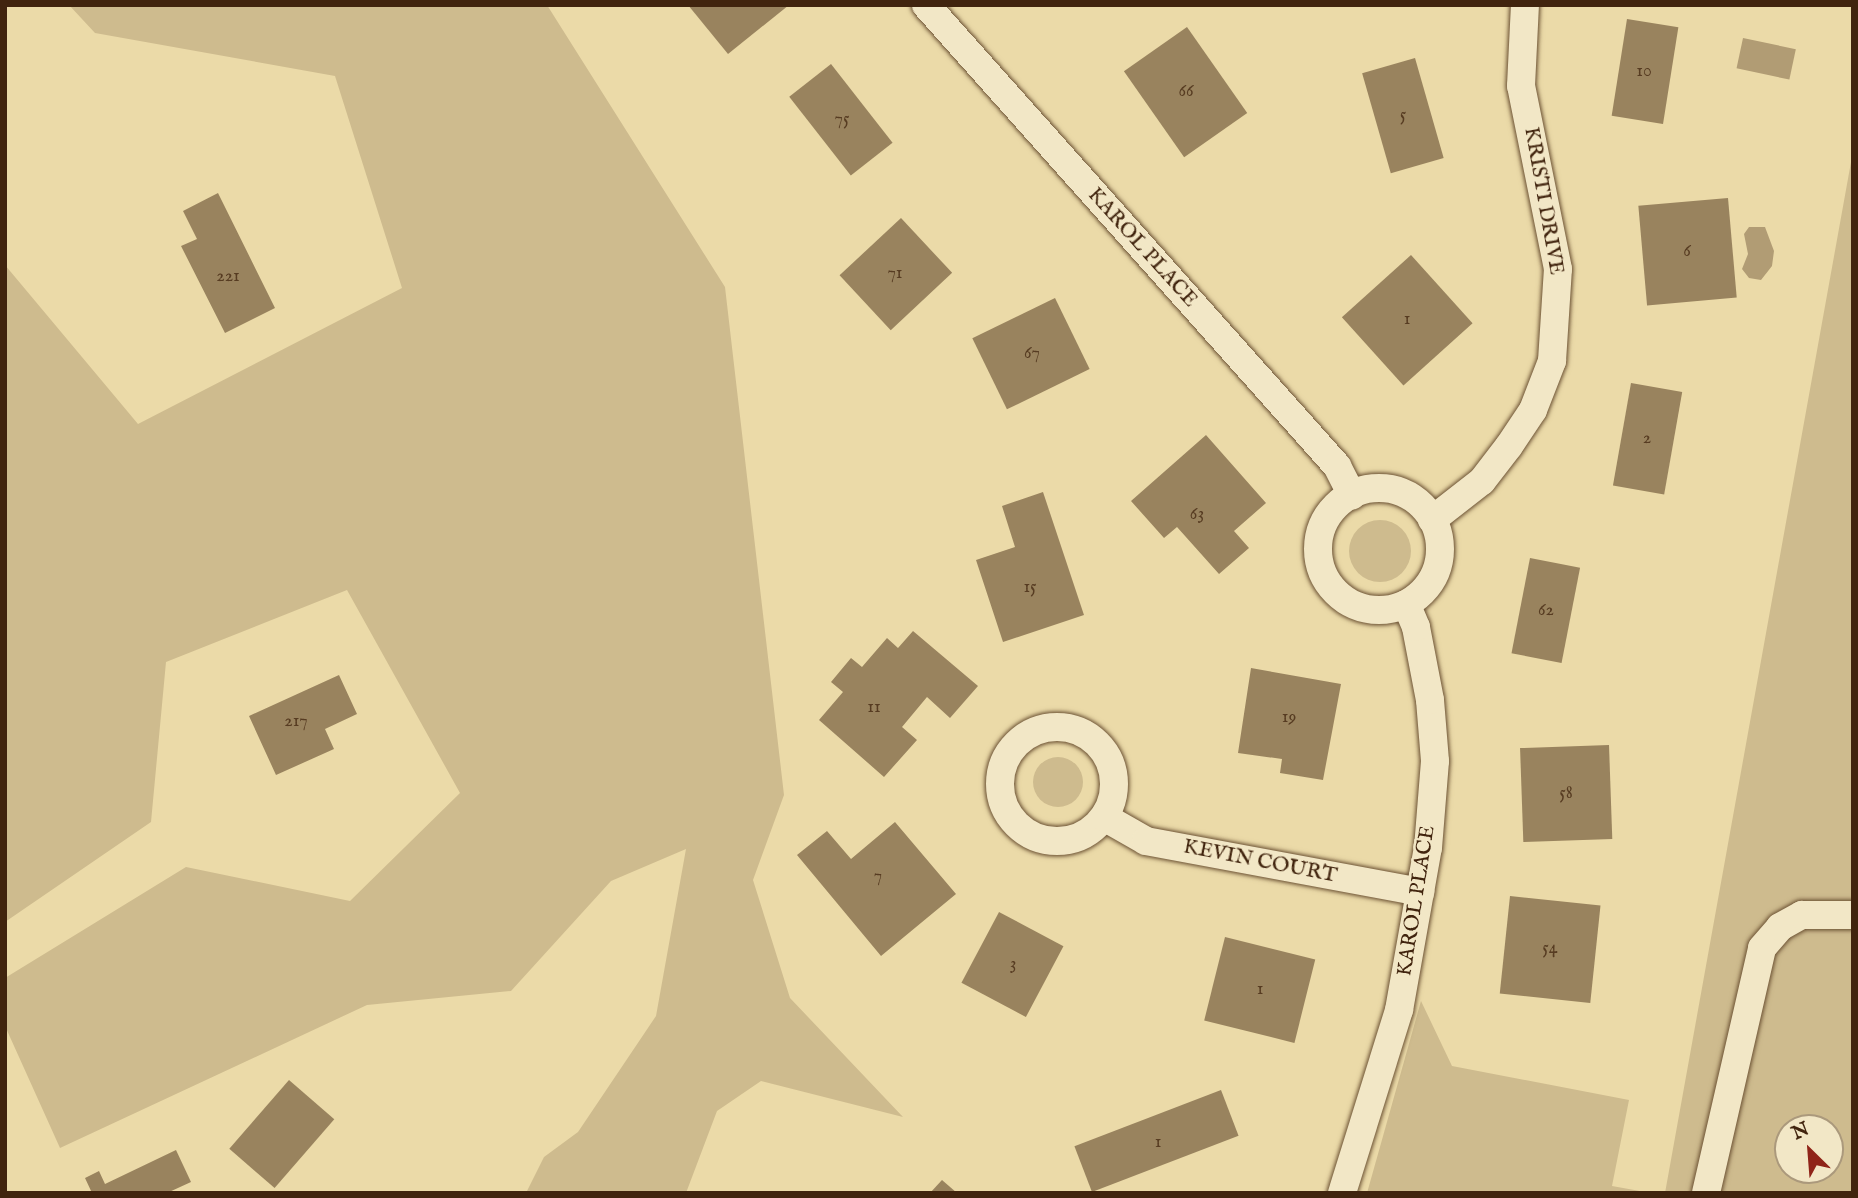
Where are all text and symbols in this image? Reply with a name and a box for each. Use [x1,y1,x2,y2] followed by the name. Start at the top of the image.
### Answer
[1636,61,1652,83] house number: 10
[1178,81,1194,103] house number: 66
[1400,105,1406,127] house number: 5
[835,109,849,131] house number: 75
[1518,125,1568,277] street label: KRISTI DRIVE
[1082,183,1202,313] street label: KAROL PLACE
[1683,241,1691,263] house number: 6
[887,263,903,285] house number: 71
[216,266,240,288] house number: 221
[1404,309,1410,331] house number: 1
[1024,343,1040,365] house number: 67
[1643,428,1651,450] house number: 2
[1190,504,1204,526] house number: 63
[1023,577,1037,599] house number: 15
[1538,600,1554,622] house number: 62
[867,697,881,719] house number: 11
[1282,707,1296,729] house number: 19
[284,711,308,733] house number: 217
[1559,783,1573,805] house number: 58
[1393,824,1441,978] street label: KAROL PLACE
[1181,835,1339,889] street label: KEVIN COURT
[874,866,882,888] house number: 7
[1542,938,1558,960] house number: 54
[1010,954,1016,976] house number: 3
[1257,979,1263,1001] house number: 1
[1774,1114,1844,1184] north arrow
[1788,1117,1813,1146] text: N
[1155,1132,1161,1154] house number: 1

